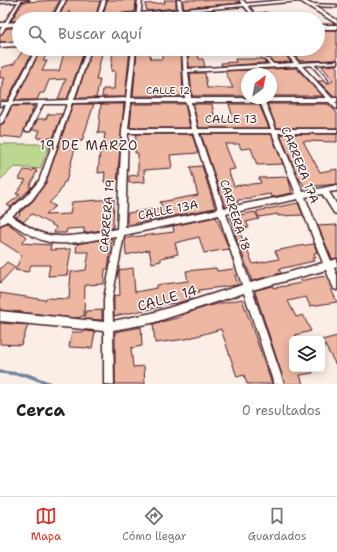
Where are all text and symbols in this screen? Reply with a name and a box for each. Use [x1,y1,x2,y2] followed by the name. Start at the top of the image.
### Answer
[12,12,325,56] search box
[26,23,48,45] icon: search
[58,24,142,44] text: Buscar aquí
[241,68,277,104] north arrow
[146,84,190,97] street label: CALLE 12
[205,111,257,127] street label: CALLE 13
[277,124,323,206] street label: CARRERA 17A
[40,137,138,154] district label: 19 DE MARZO
[216,177,254,253] street label: CARRERA 18
[96,179,118,253] street label: CARRERA 19
[137,196,200,224] street label: CALLE 13A
[135,281,199,315] street label: CALLE 14
[289,336,325,372] map controls
[289,336,325,372] button: layers
[16,399,65,421] text: Cerca
[242,402,321,419] text: 0 resultados
[31,505,61,544] tab: Mapa
[122,505,186,544] tab: Cómo llegar
[248,505,306,544] tab: Guardados

